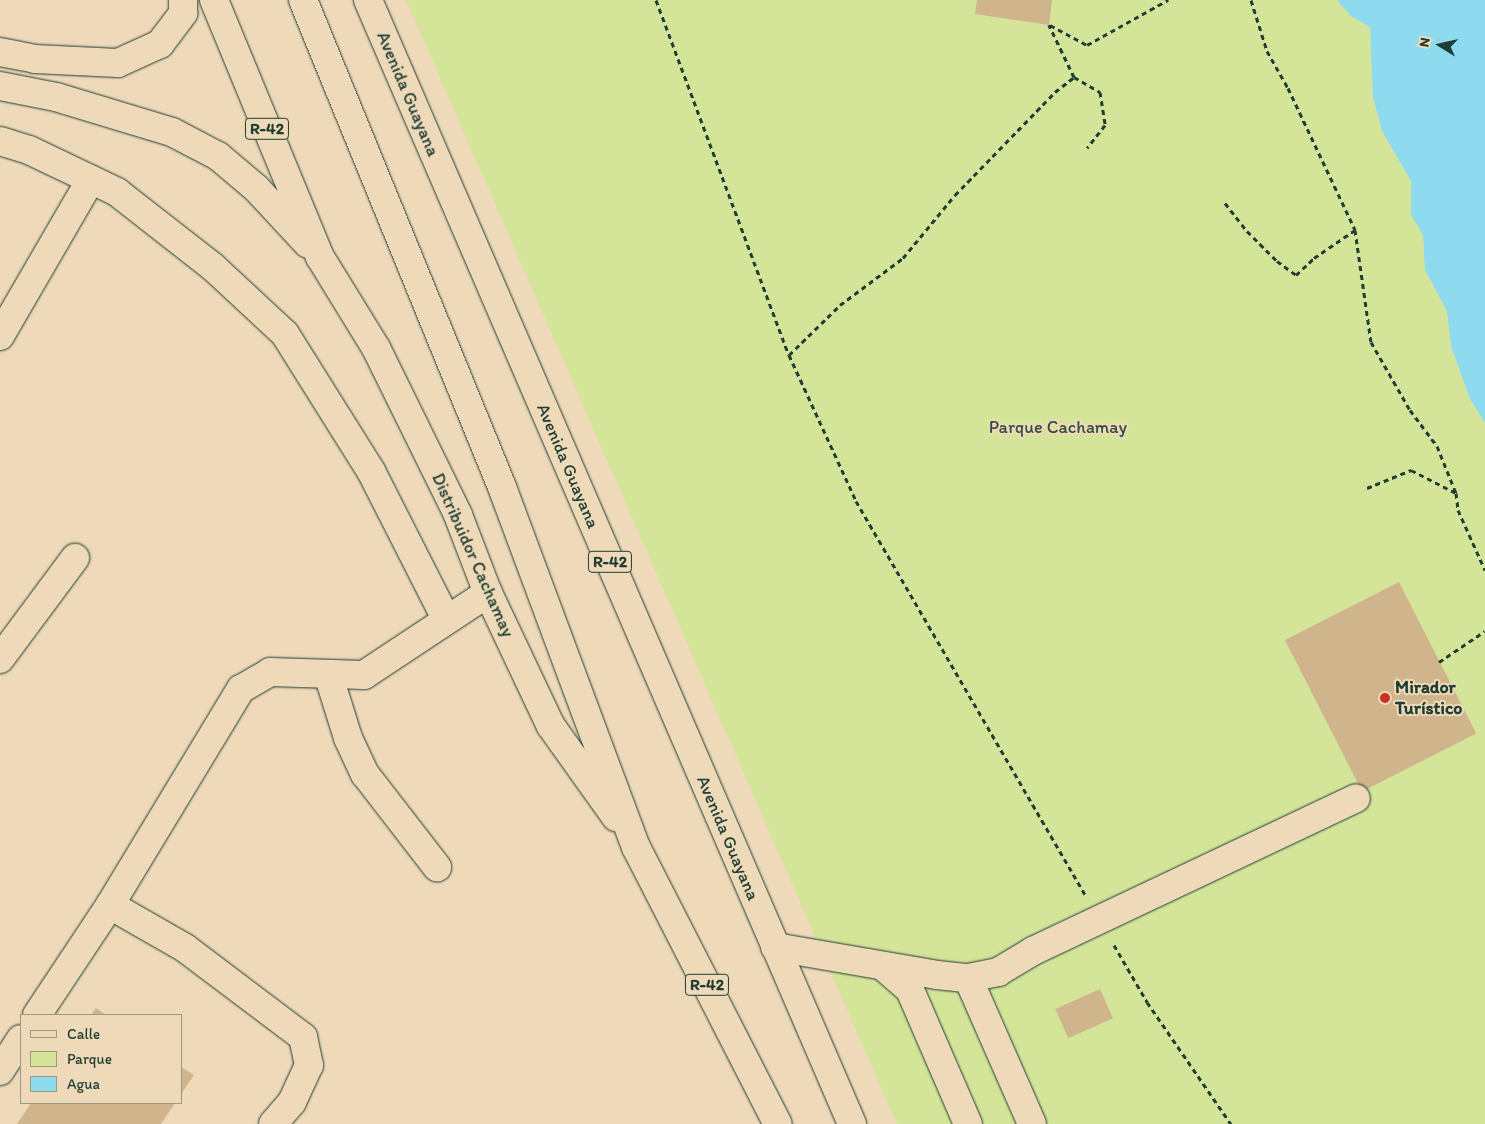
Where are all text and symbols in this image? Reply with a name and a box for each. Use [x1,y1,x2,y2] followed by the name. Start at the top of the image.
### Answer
[1415,20,1465,70] north arrow
[372,28,444,160] street label: Avenida Guayana
[1416,36,1434,48] text: N
[244,116,290,142] road number: R-42
[532,400,604,532] street label: Avenida Guayana
[989,416,1127,438] park label: Parque Cachamay
[427,470,519,640] street label: Distribuidor Cachamay
[588,548,632,576] road number: R-42
[1395,677,1462,720] place label: Mirador Turístico
[1379,692,1391,704] marker: Mirador Turístico
[692,772,764,904] street label: Avenida Guayana
[684,972,730,998] road number: R-42
[20,1014,182,1104] legend
[67,1025,100,1043] text: Calle
[67,1050,112,1068] text: Parque
[67,1075,100,1093] text: Agua

